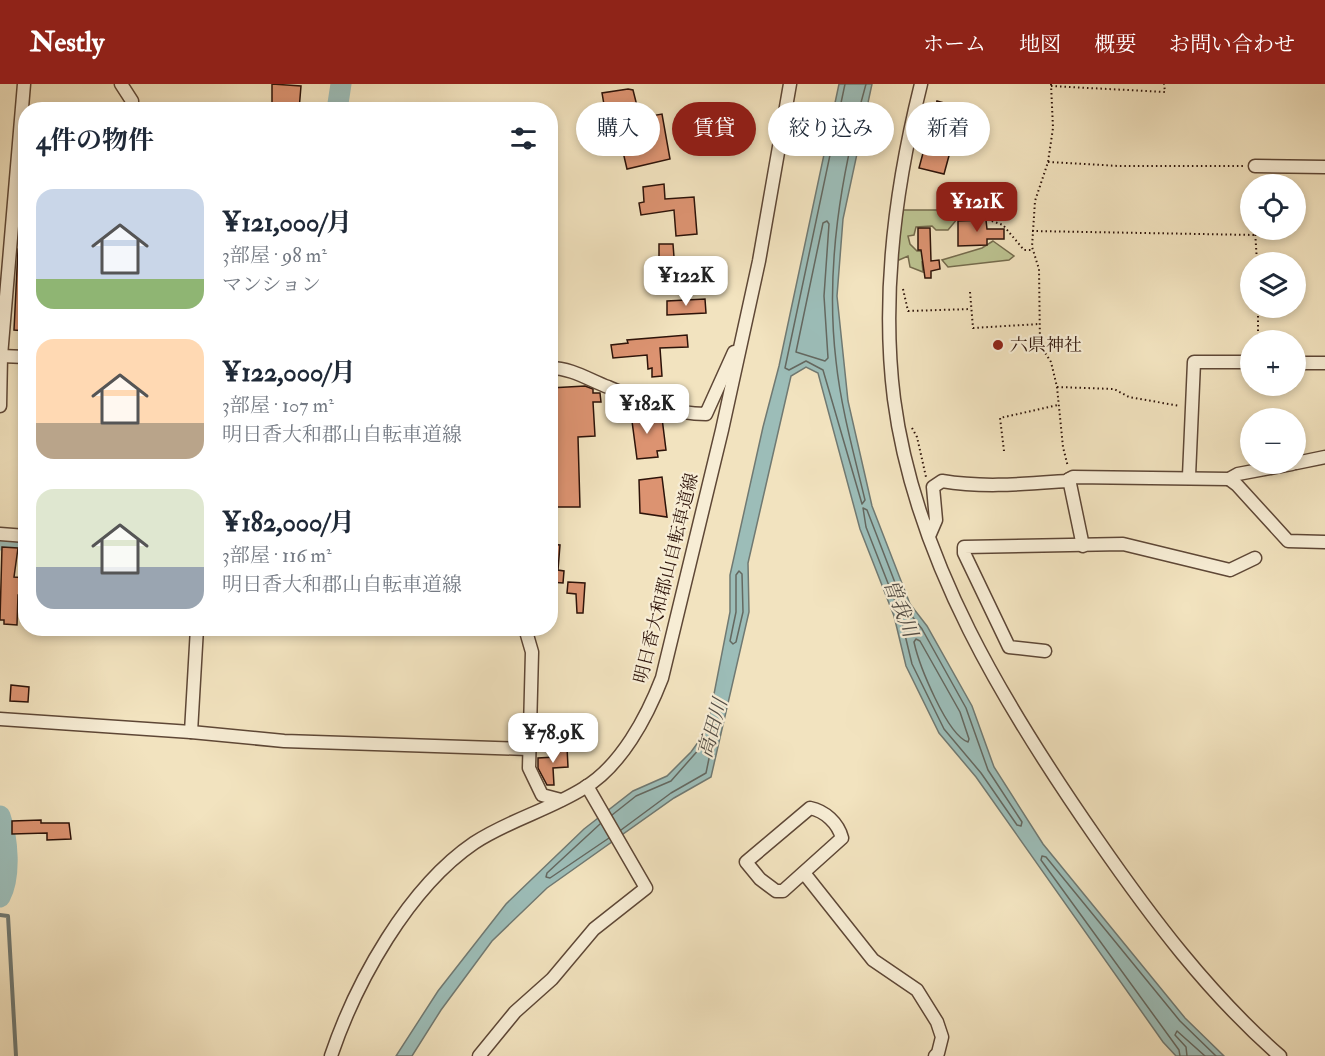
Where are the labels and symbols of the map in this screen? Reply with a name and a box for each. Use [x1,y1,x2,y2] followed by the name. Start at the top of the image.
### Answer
[935,182,1019,233] pin: ¥121K
[644,256,728,307] pin: ¥122K
[1010,334,1082,357] place label: 六県神社
[991,338,1005,352] marker: 六県神社
[605,384,689,435] pin: ¥182K
[629,471,704,686] street label: 明日香大和郡山自転車道線
[878,576,924,643] water label: 曽我川
[692,694,733,760] water label: 高田川
[504,713,602,764] pin: ¥78.9K

